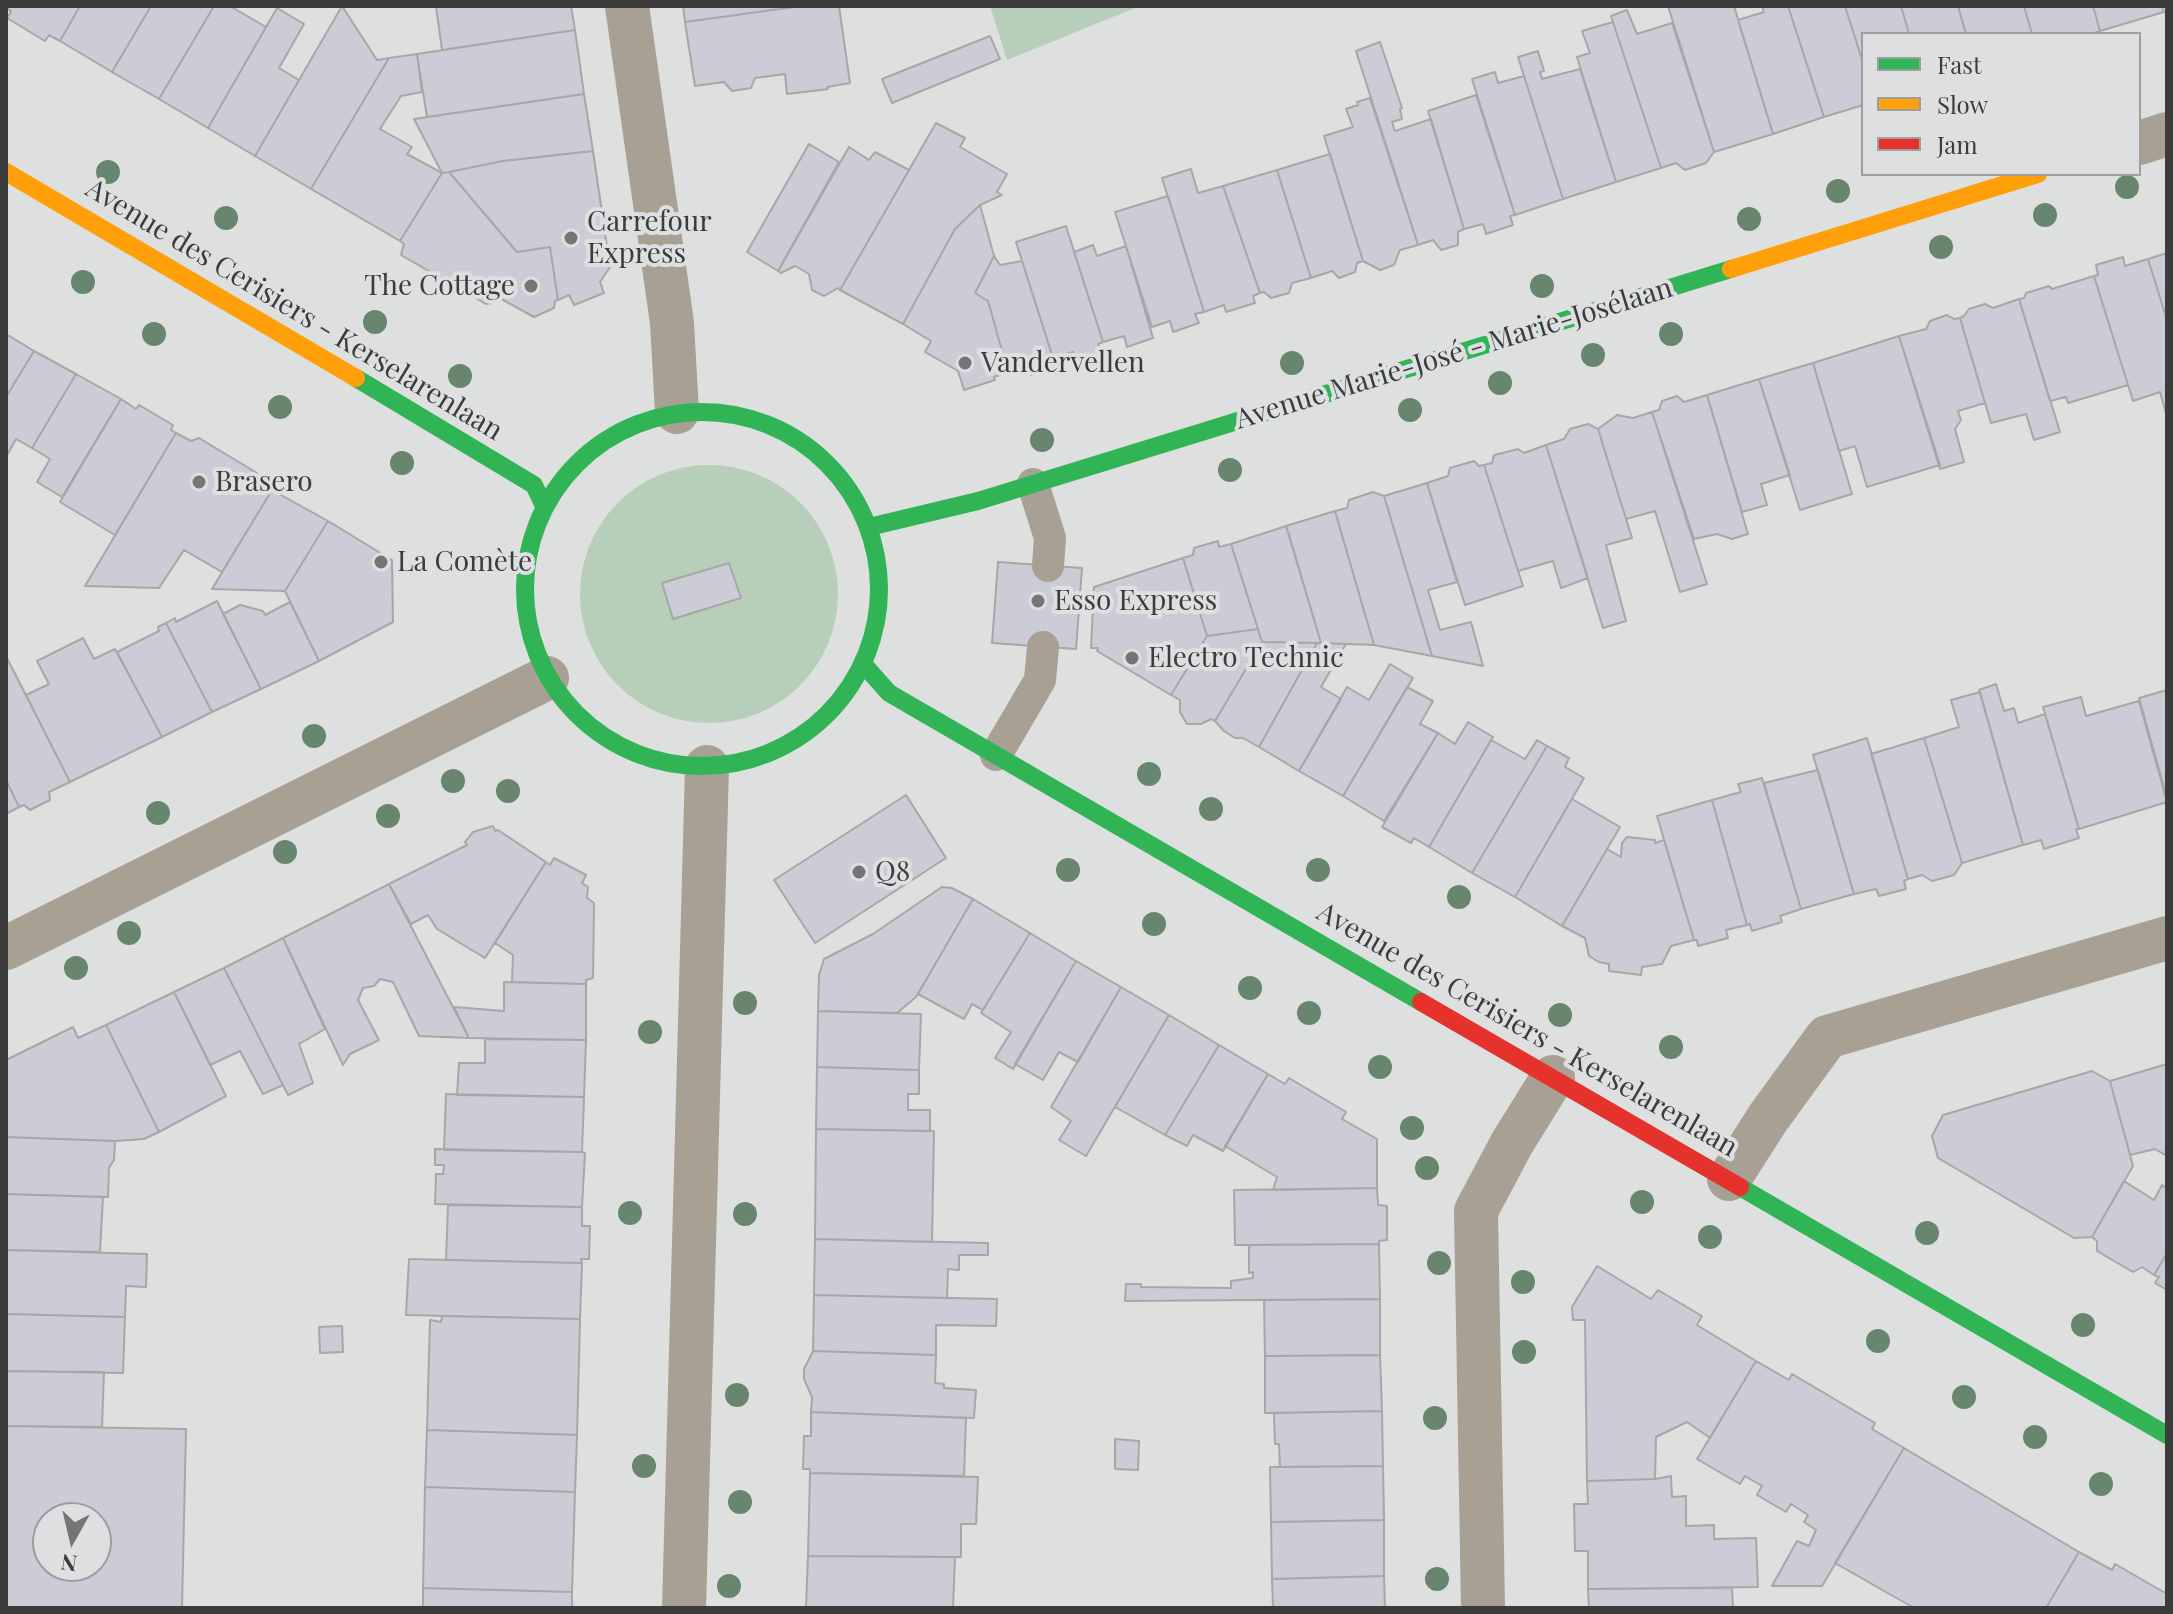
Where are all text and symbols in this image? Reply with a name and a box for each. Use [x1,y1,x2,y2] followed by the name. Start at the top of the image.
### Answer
[1861,32,2141,176] legend
[1937,48,1982,80] text: Fast
[1937,88,1988,120] text: Slow
[1937,128,1978,160] text: Jam
[80,172,508,448] street label: Avenue des Cerisiers - Kerselarenlaan
[587,205,712,271] place label: Carrefour Express
[562,229,580,247] marker: Carrefour Express
[364,269,515,303] place label: The Cottage
[1231,271,1677,437] street label: Avenue Marie-José - Marie-Josélaan
[522,277,540,295] marker: The Cottage
[981,346,1145,380] place label: Vandervellen
[956,354,974,372] marker: Vandervellen
[215,465,313,499] place label: Brasero
[190,473,208,491] marker: Brasero
[397,545,532,579] place label: La Comète
[372,553,390,571] marker: La Comète
[1054,584,1217,618] place label: Esso Express
[1029,592,1047,610] marker: Esso Express
[1148,641,1344,675] place label: Electro Technic
[1123,649,1141,667] marker: Electro Technic
[875,855,910,889] place label: Q8
[850,863,868,881] marker: Q8
[1311,895,1743,1165] street label: Avenue des Cerisiers - Kerselarenlaan
[32,1502,112,1582] north arrow
[59,1548,79,1580] text: N

